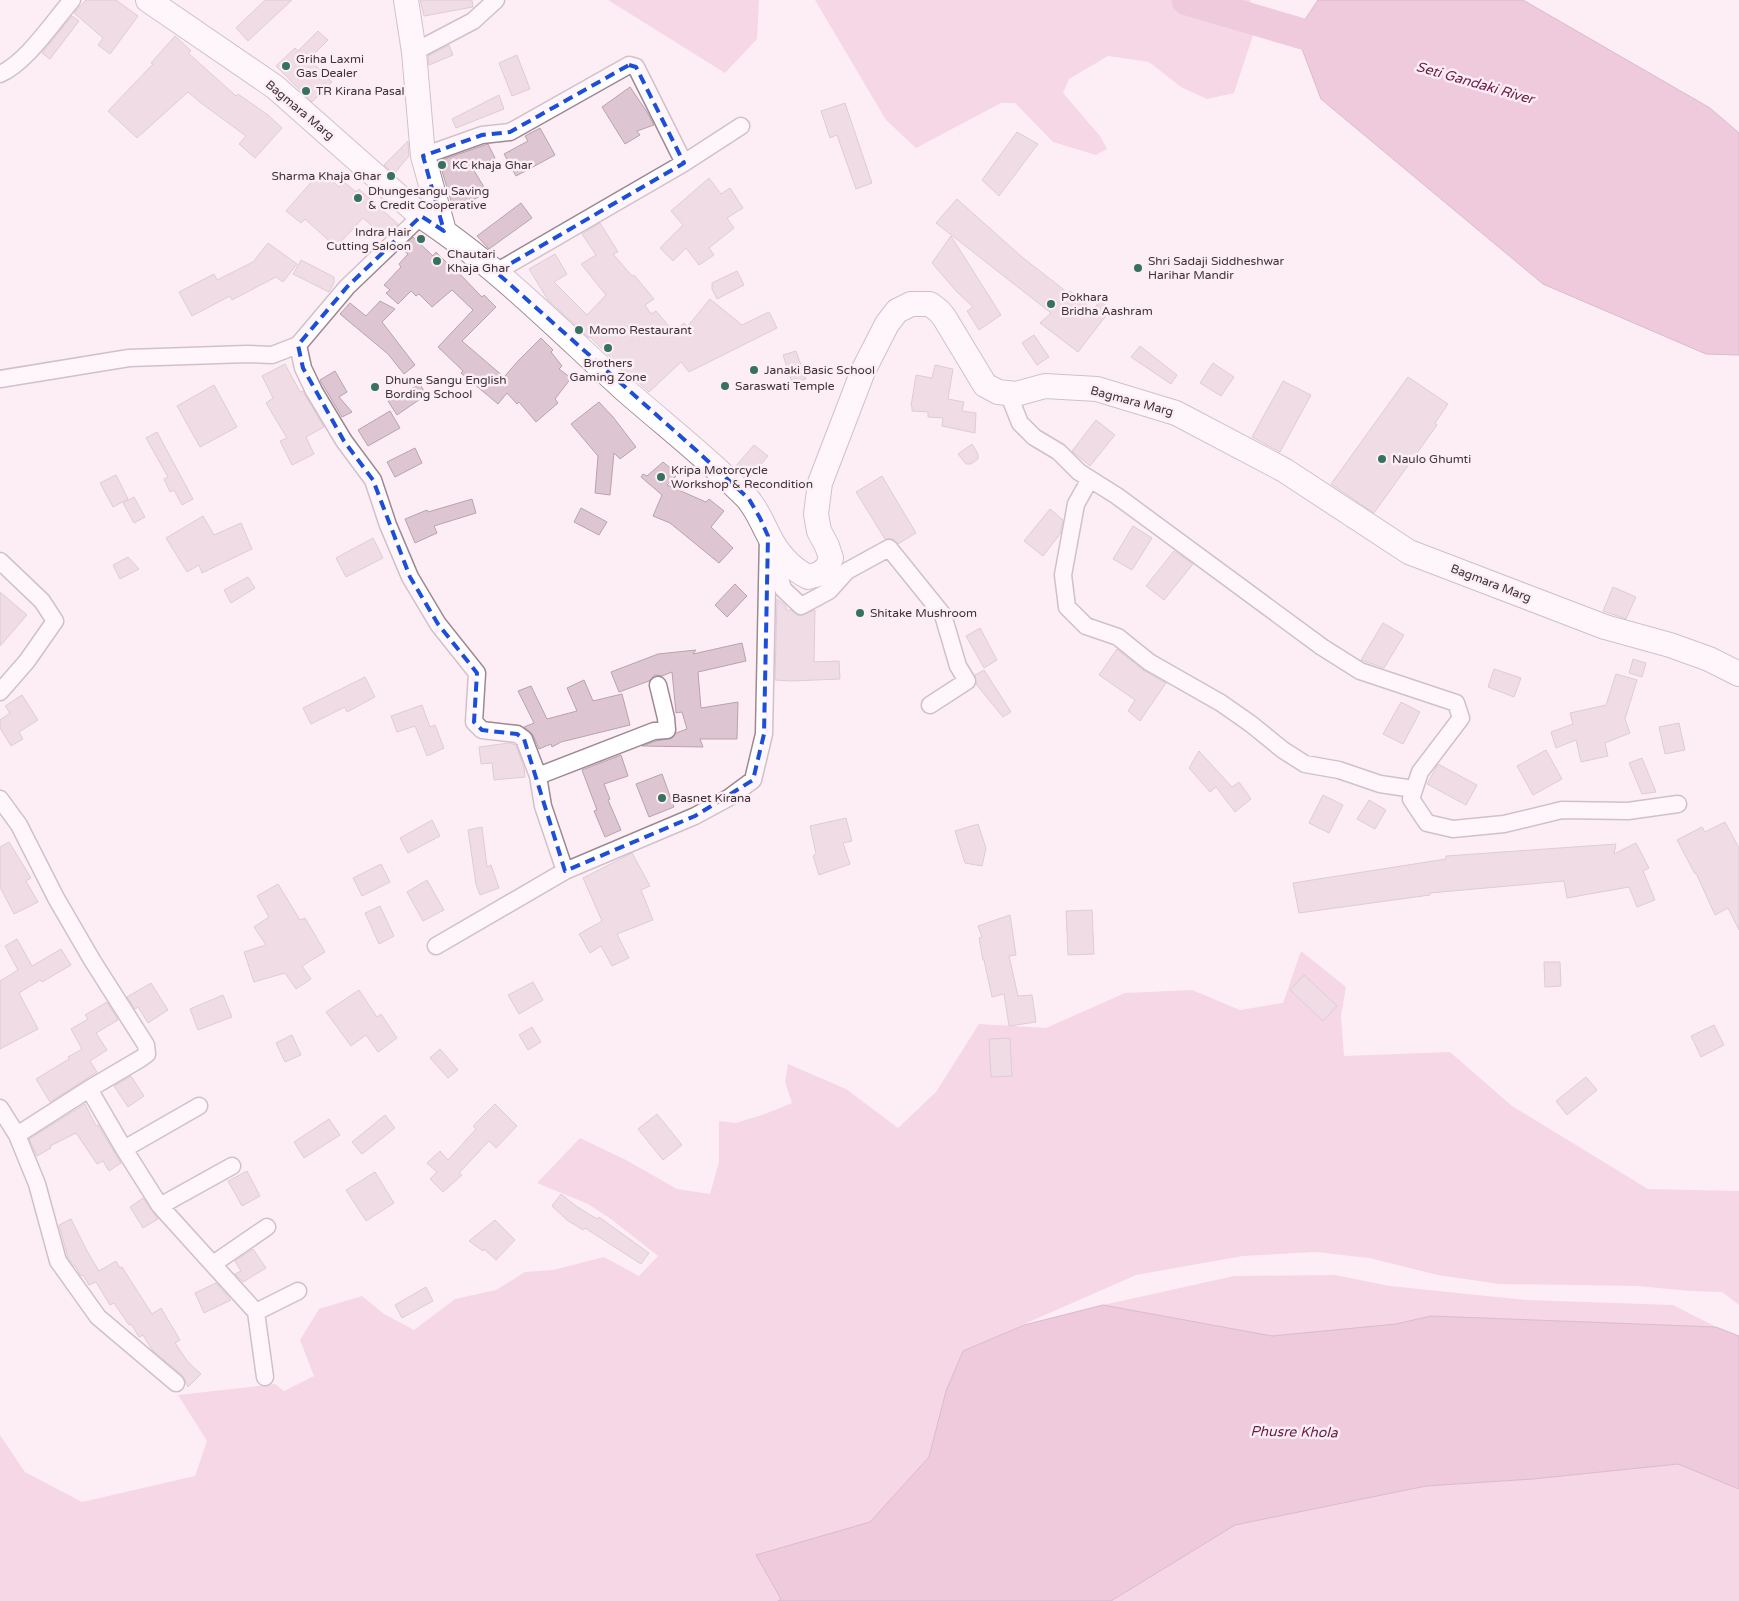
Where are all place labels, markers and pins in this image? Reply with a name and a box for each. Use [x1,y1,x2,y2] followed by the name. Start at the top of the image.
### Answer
[296,52,364,80] place label: Griha Laxmi Gas Dealer
[280,60,292,72] marker: Griha Laxmi Gas Dealer
[316,84,405,98] place label: TR Kirana Pasal
[300,85,312,97] marker: TR Kirana Pasal
[452,158,533,172] place label: KC khaja Ghar
[436,159,448,171] marker: KC khaja Ghar
[271,169,381,183] place label: Sharma Khaja Ghar
[385,170,397,182] marker: Sharma Khaja Ghar
[368,184,489,212] place label: Dhungesangu Saving & Credit Cooperative
[352,192,364,204] marker: Dhungesangu Saving & Credit Cooperative
[326,225,411,253] place label: Indra Hair Cutting Saloon
[415,233,427,245] marker: Indra Hair Cutting Saloon
[447,247,510,275] place label: Chautari Khaja Ghar
[1148,254,1285,282] place label: Shri Sadaji Siddheshwar Harihar Mandir
[431,255,443,267] marker: Chautari Khaja Ghar
[1132,262,1144,274] marker: Shri Sadaji Siddheshwar Harihar Mandir
[1061,290,1153,318] place label: Pokhara Bridha Aashram
[1045,298,1057,310] marker: Pokhara Bridha Aashram
[589,323,692,337] place label: Momo Restaurant
[573,324,585,336] marker: Momo Restaurant
[602,342,614,354] marker: Brothers Gaming Zone
[570,356,647,384] place label: Brothers Gaming Zone
[764,363,875,377] place label: Janaki Basic School
[748,364,760,376] marker: Janaki Basic School
[385,373,507,401] place label: Dhune Sangu English Bording School
[735,379,835,393] place label: Saraswati Temple
[719,380,731,392] marker: Saraswati Temple
[369,381,381,393] marker: Dhune Sangu English Bording School
[1392,452,1471,466] place label: Naulo Ghumti
[1376,453,1388,465] marker: Naulo Ghumti
[671,463,813,491] place label: Kripa Motorcycle Workshop & Recondition
[655,471,667,483] marker: Kripa Motorcycle Workshop & Recondition
[870,606,977,620] place label: Shitake Mushroom
[854,607,866,619] marker: Shitake Mushroom
[672,791,751,805] place label: Basnet Kirana
[656,792,668,804] marker: Basnet Kirana

